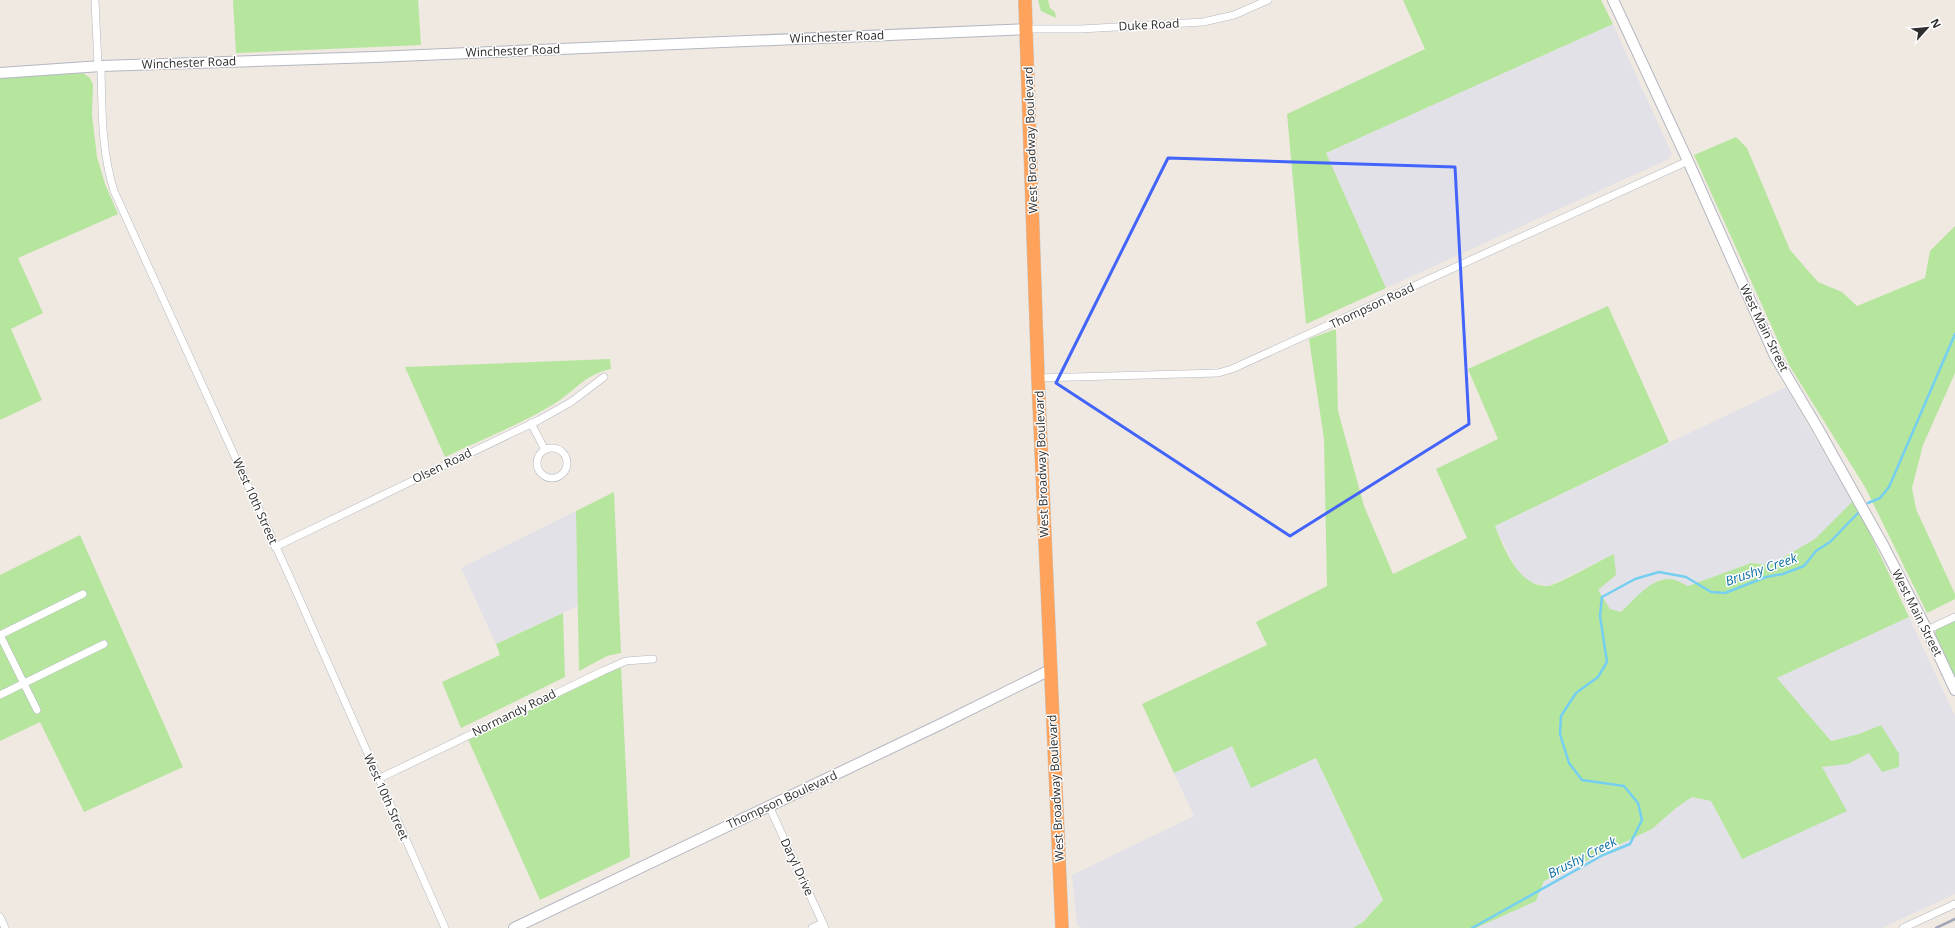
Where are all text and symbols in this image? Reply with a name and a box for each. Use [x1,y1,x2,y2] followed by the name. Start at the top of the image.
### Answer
[1907,8,1947,48] north arrow
[1118,14,1180,35] street label: Duke Road
[1928,16,1945,31] text: N
[789,26,885,47] street label: Winchester Road
[465,40,561,61] street label: Winchester Road
[141,52,237,73] street label: Winchester Road
[1019,66,1042,214] street label: West Broadway Boulevard
[1327,278,1417,333] street label: Thompson Road
[1736,281,1793,374] street label: West Main Street
[1030,390,1053,538] street label: West Broadway Boulevard
[409,444,474,487] street label: Olsen Road
[229,455,282,547] street label: West 10th Street
[1723,548,1800,590] water label: Brushy Creek
[1888,566,1947,659] street label: West Main Street
[469,685,559,740] street label: Normandy Road
[1043,714,1068,862] street label: West Broadway Boulevard
[360,751,413,843] street label: West 10th Street
[724,766,840,833] street label: Thompson Boulevard
[1545,832,1620,882] water label: Brushy Creek
[777,835,818,899] street label: Daryl Drive

